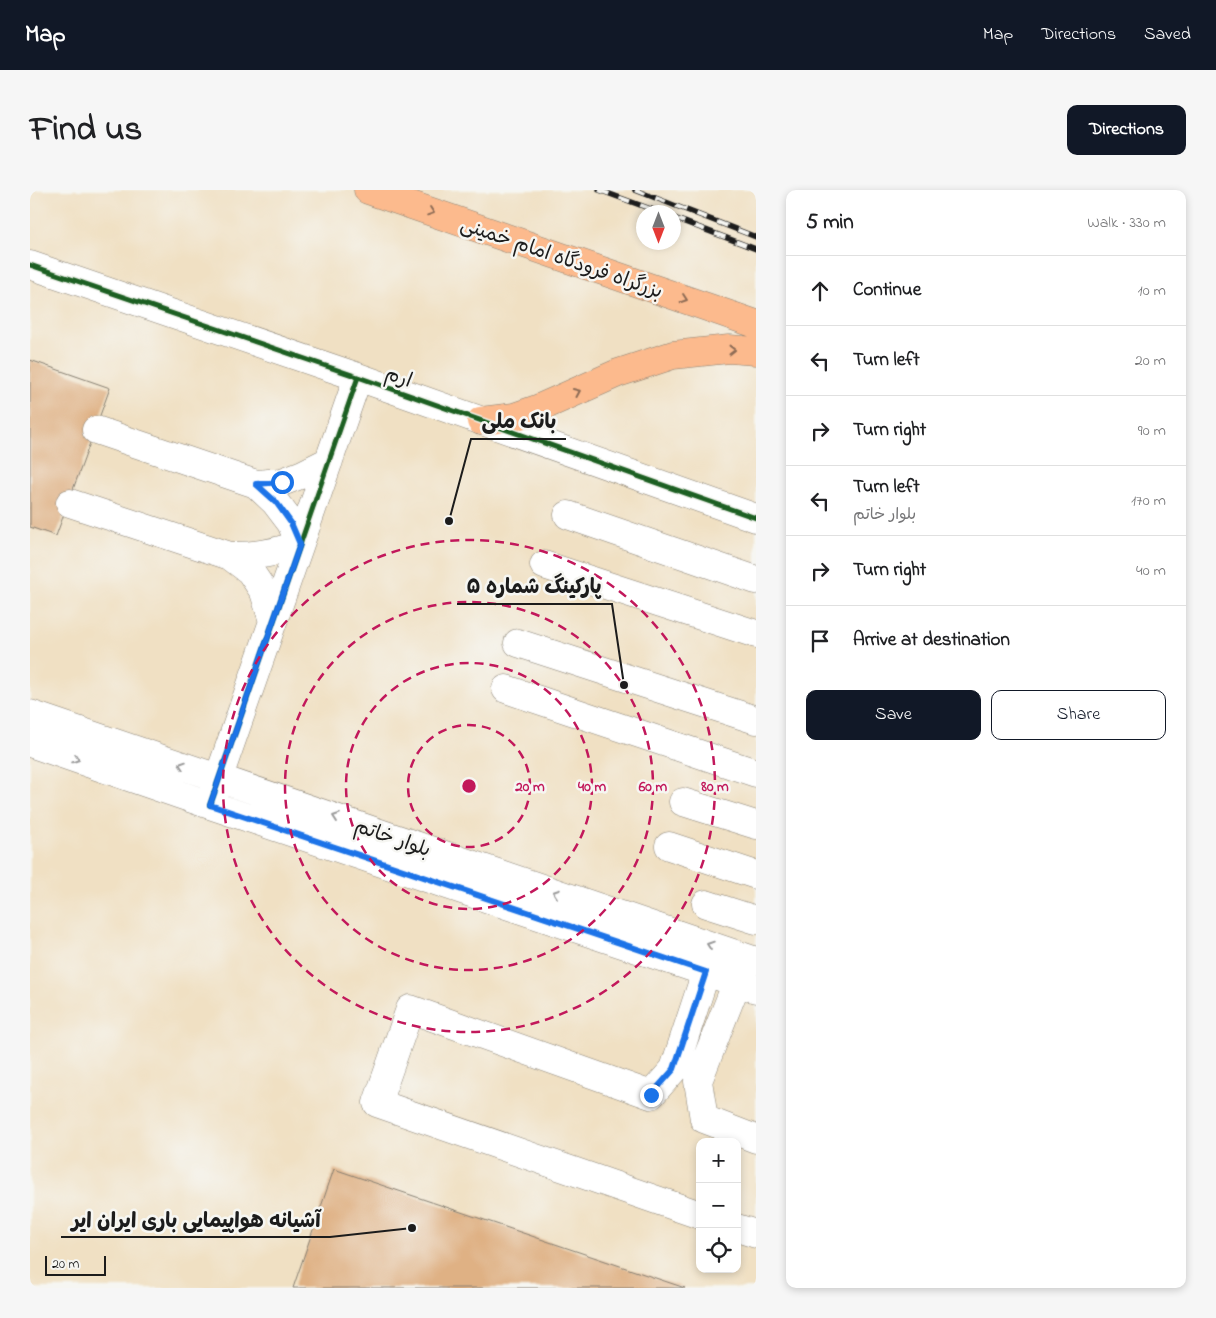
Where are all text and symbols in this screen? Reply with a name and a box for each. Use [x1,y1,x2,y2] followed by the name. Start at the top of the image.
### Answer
[25,18,66,53] text: Map
[983,22,1013,48] text: Map
[1041,22,1116,48] text: Directions
[1144,22,1191,48] text: Saved
[30,105,142,156] text: Find us
[1067,105,1186,155] button: Directions
[636,205,681,250] north arrow
[426,206,434,216] one-way arrow
[806,208,854,238] text: 5 min
[456,211,666,308] street label: بزرگراه فرودگاه امام خمینی
[1087,211,1166,235] text: Walk · 330 m
[806,277,834,305] icon: ahead
[853,277,921,304] text: Continue
[1138,279,1166,303] text: 10 m
[679,293,687,303] one-way arrow
[728,345,736,355] one-way arrow
[806,347,834,375] icon: left
[853,347,920,374] text: Turn left
[1135,349,1166,373] text: 20 m
[380,360,416,397] street label: ارم
[572,387,581,398] one-way arrow
[471,403,566,439] callout: بانک ملی
[482,408,556,438] text: بانک ملی
[806,417,834,445] icon: right
[853,417,926,444] text: Turn right
[1138,419,1166,443] text: 90 m
[271,471,294,494] route start
[853,474,920,501] text: Turn left
[806,487,834,515] icon: left
[1131,489,1166,513] text: 170 m
[853,503,916,527] text: بلوار خاتم
[806,557,834,585] icon: right
[853,557,926,584] text: Turn right
[1136,559,1166,583] text: 40 m
[457,568,612,604] callout: پارکینگ شماره ۵
[466,573,602,603] text: پارکینگ شماره ۵
[806,627,834,655] icon: arrive
[853,627,1010,654] text: Arrive at destination
[806,690,981,740] button: Save
[991,690,1166,740] button: Share
[71,753,80,763] one-way arrow
[179,761,187,771] one-way arrow
[514,776,545,798] text: 20 m
[577,776,606,798] text: 40 m
[638,776,668,798] text: 60 m
[700,776,729,798] text: 80 m
[460,777,478,795] centre of rings
[332,813,341,823] one-way arrow
[350,813,434,866] street label: بلوار خاتم
[552,889,561,899] one-way arrow
[706,941,715,951] one-way arrow
[640,1084,663,1107] route end
[696,1138,741,1273] map controls
[696,1138,741,1183] button: +
[696,1183,741,1228] button: −
[61,1201,330,1237] callout: آشیانه هواپیمایی باری ایران ایر
[69,1207,322,1237] text: آشیانه هواپیمایی باری ایران ایر
[696,1228,741,1273] button: locate
[45,1253,106,1276] scale bar
[52,1254,79,1275] text: 20 m

